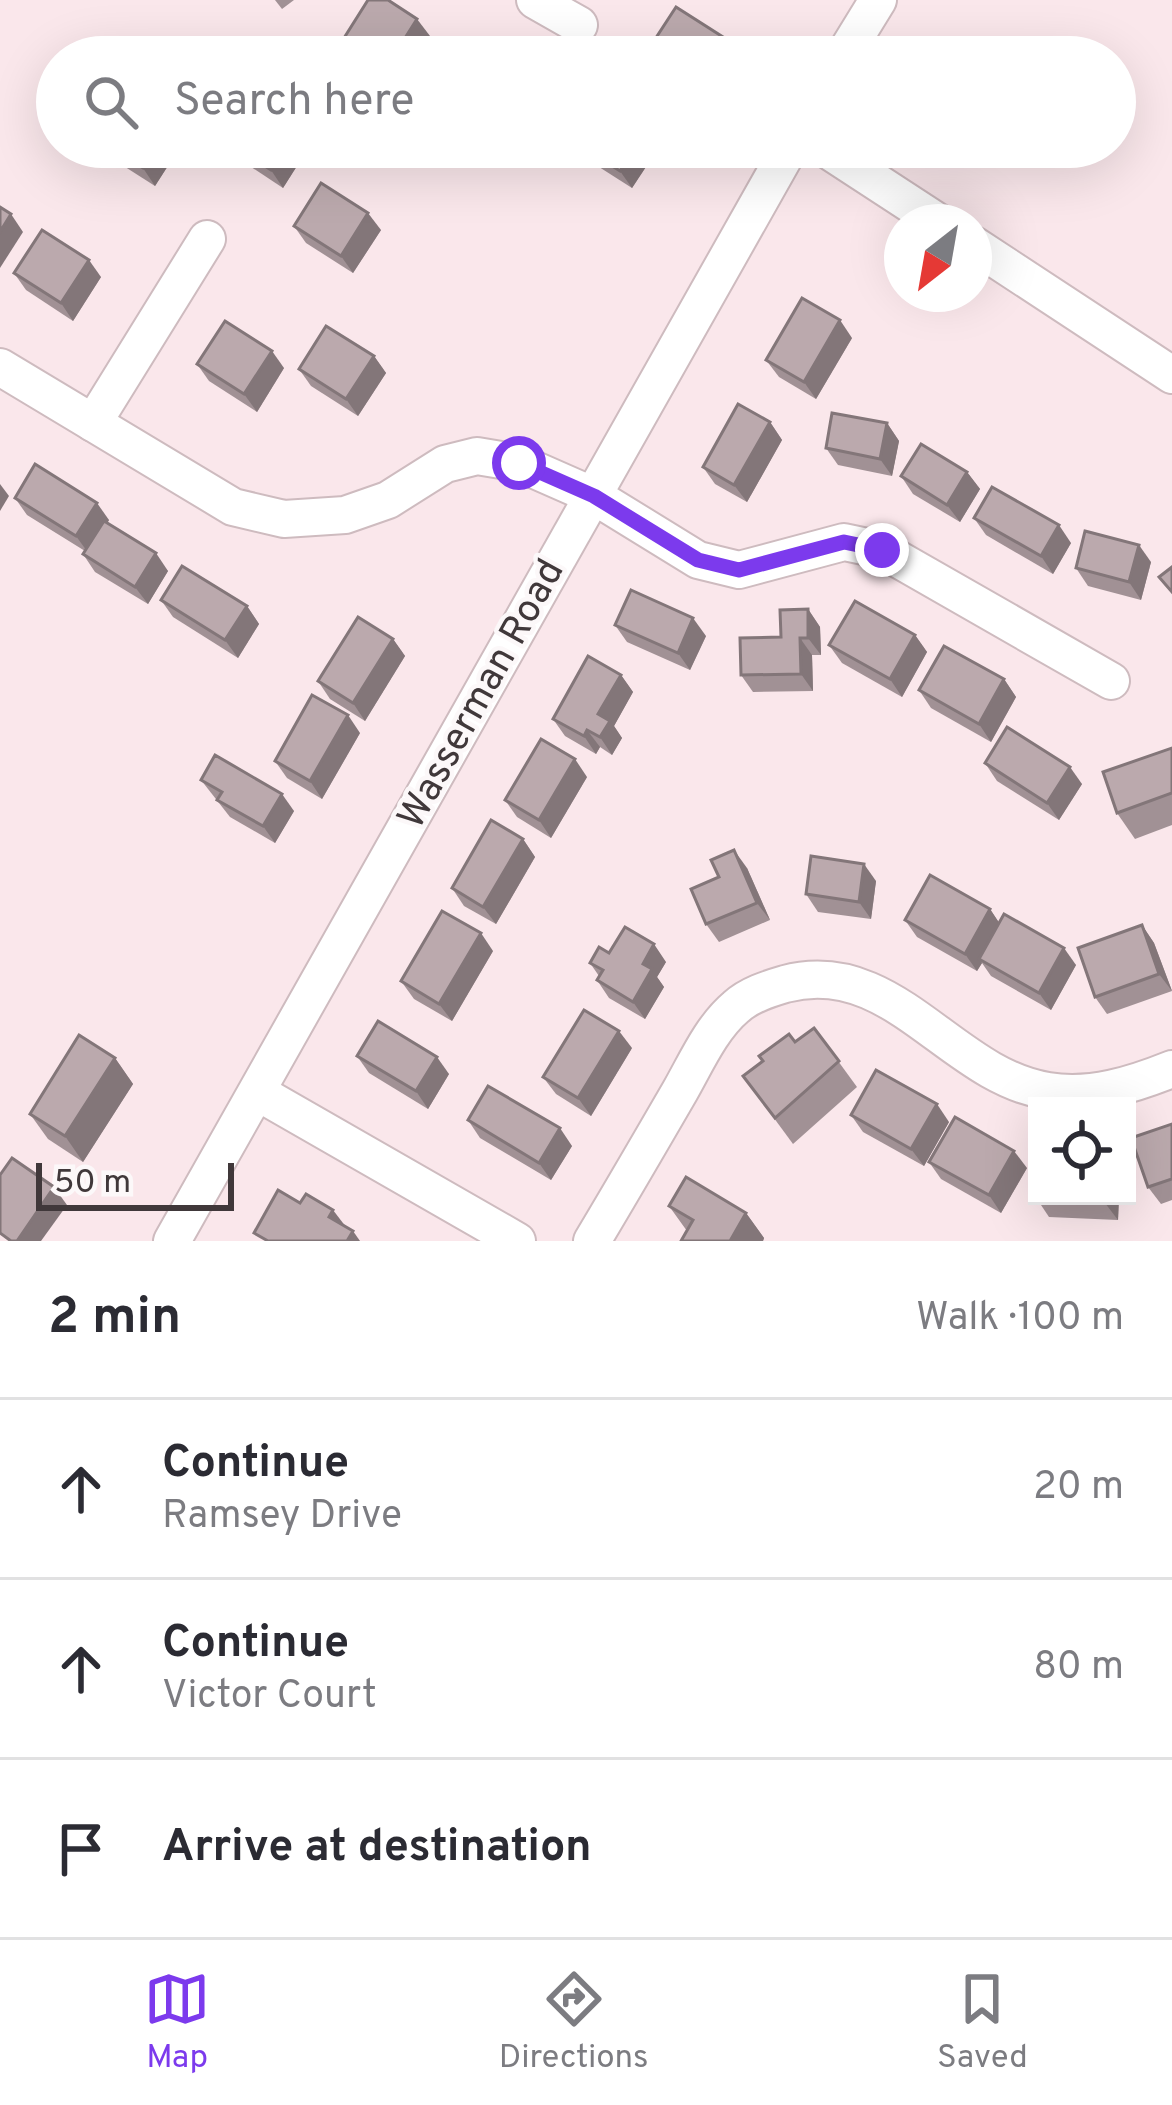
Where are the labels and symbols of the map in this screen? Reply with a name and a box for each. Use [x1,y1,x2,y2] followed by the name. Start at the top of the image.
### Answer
[884,204,992,312] north arrow
[492,436,546,490] route start
[855,523,909,577] route end
[389,552,577,838] street label: Wasserman Road
[36,1157,234,1210] scale bar

